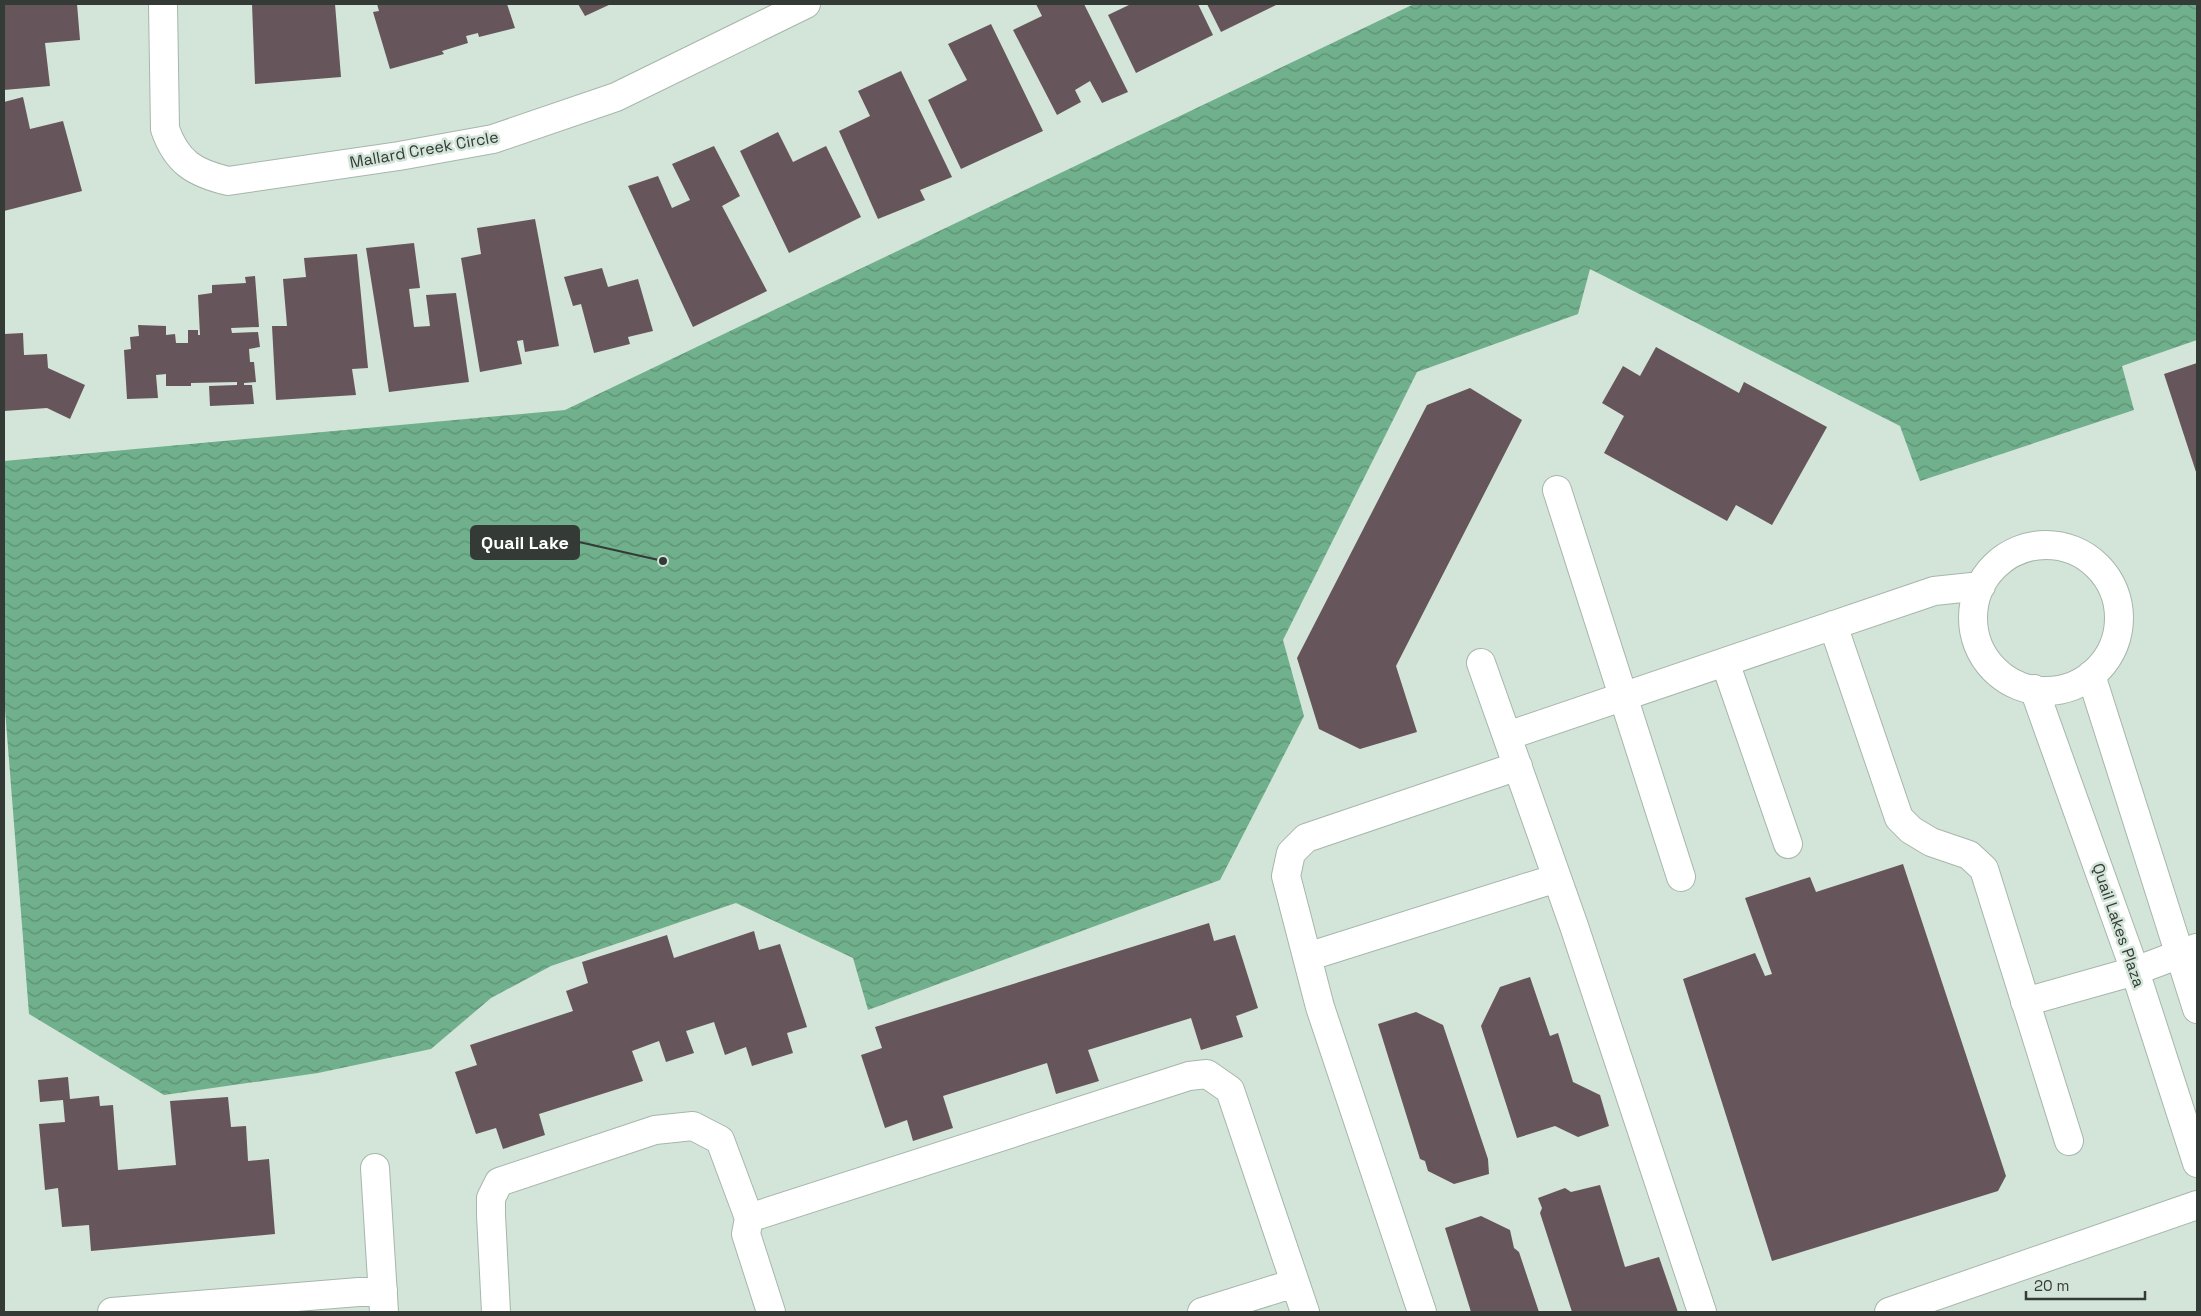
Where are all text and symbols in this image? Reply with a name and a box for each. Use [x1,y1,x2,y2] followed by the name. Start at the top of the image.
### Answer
[348,126,500,173] street label: Mallard Creek Circle
[471,526,579,559] callout: Quail Lake
[481,531,569,554] text: Quail Lake
[2087,860,2150,990] street label: Quail Lakes Plaza
[2026,1268,2145,1300] scale bar
[2034,1276,2069,1295] text: 20 m

